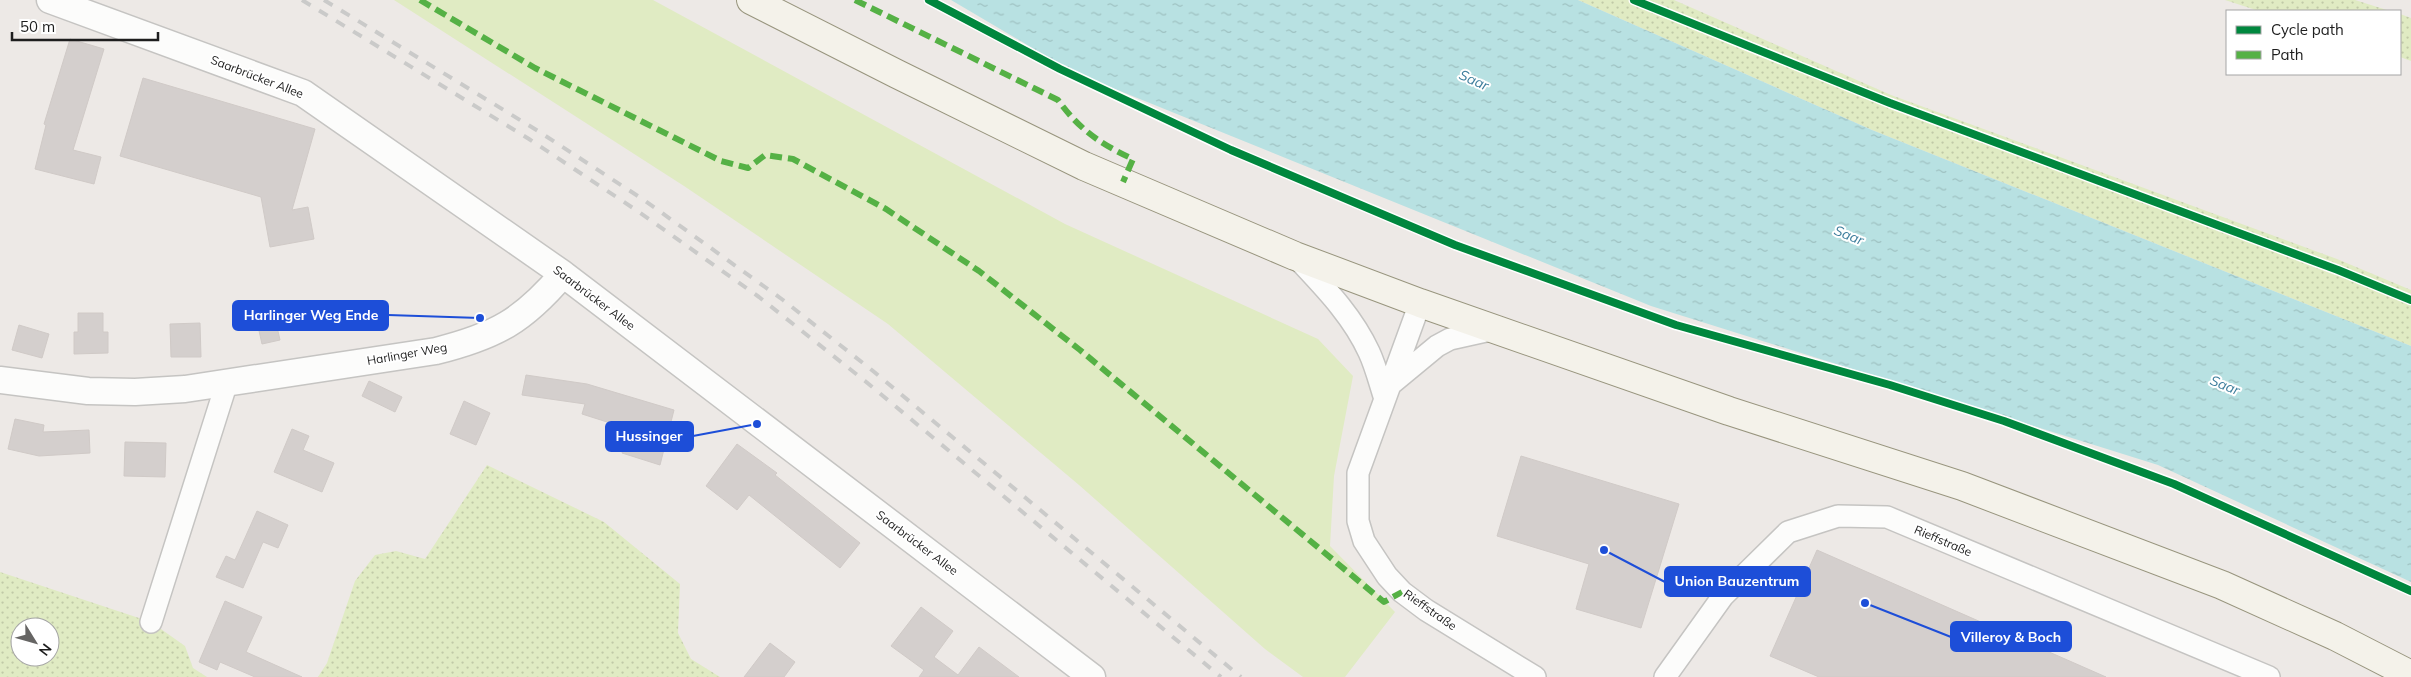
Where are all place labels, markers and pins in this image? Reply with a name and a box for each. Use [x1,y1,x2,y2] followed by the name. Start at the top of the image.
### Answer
[233,301,388,330] callout: Harlinger Weg Ende
[606,422,693,451] callout: Hussinger
[1665,567,1810,596] callout: Union Bauzentrum
[1951,622,2071,651] callout: Villeroy & Boch

